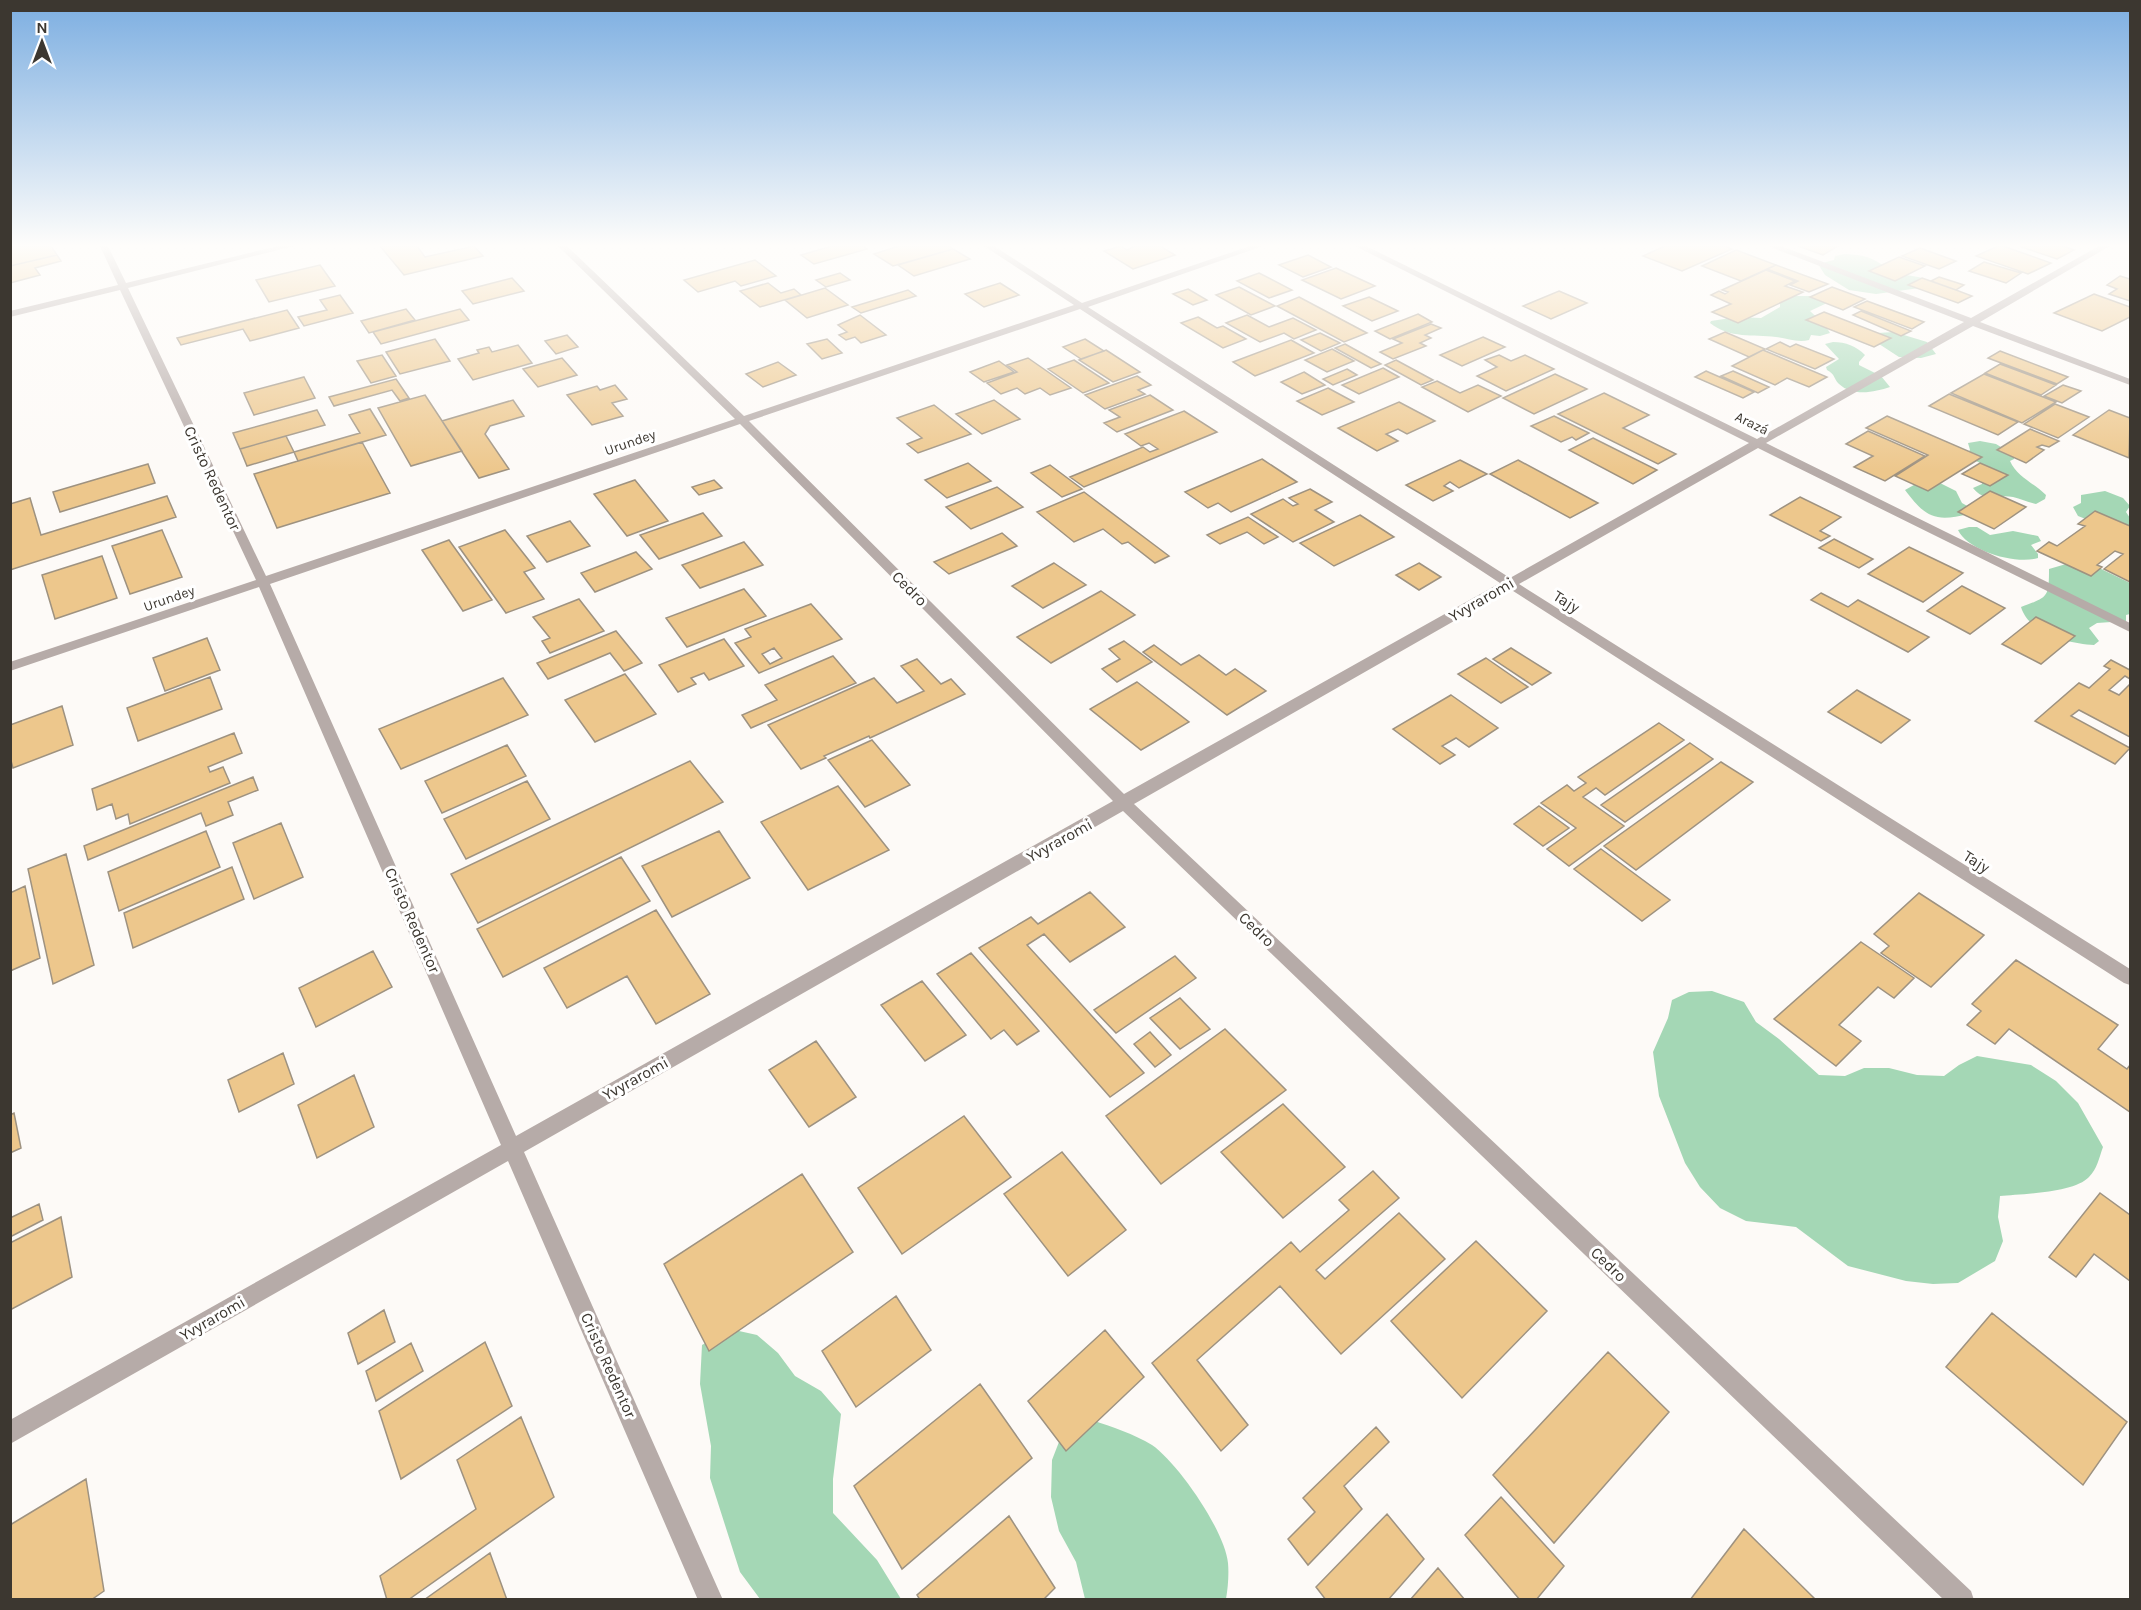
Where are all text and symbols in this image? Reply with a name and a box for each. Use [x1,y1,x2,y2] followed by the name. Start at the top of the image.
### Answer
[12,12,72,72] north arrow
[36,18,48,37] text: N
[1732,408,1771,439] street label: Arazá
[180,423,245,534] street label: Cristo Redentor
[602,426,658,459] street label: Urundey
[888,567,931,610] street label: Cedro
[1445,573,1517,626] street label: Yvyraromi
[141,582,197,615] street label: Urundey
[1550,586,1584,617] street label: Tajy
[1023,815,1096,866] street label: Yvyraromi
[1960,846,1994,877] street label: Tajy
[381,865,444,976] street label: Cristo Redentor
[1235,908,1278,951] street label: Cedro
[599,1053,672,1104] street label: Yvyraromi
[1587,1243,1630,1286] street label: Cedro
[176,1292,248,1345] street label: Yvyraromi
[577,1310,640,1421] street label: Cristo Redentor

